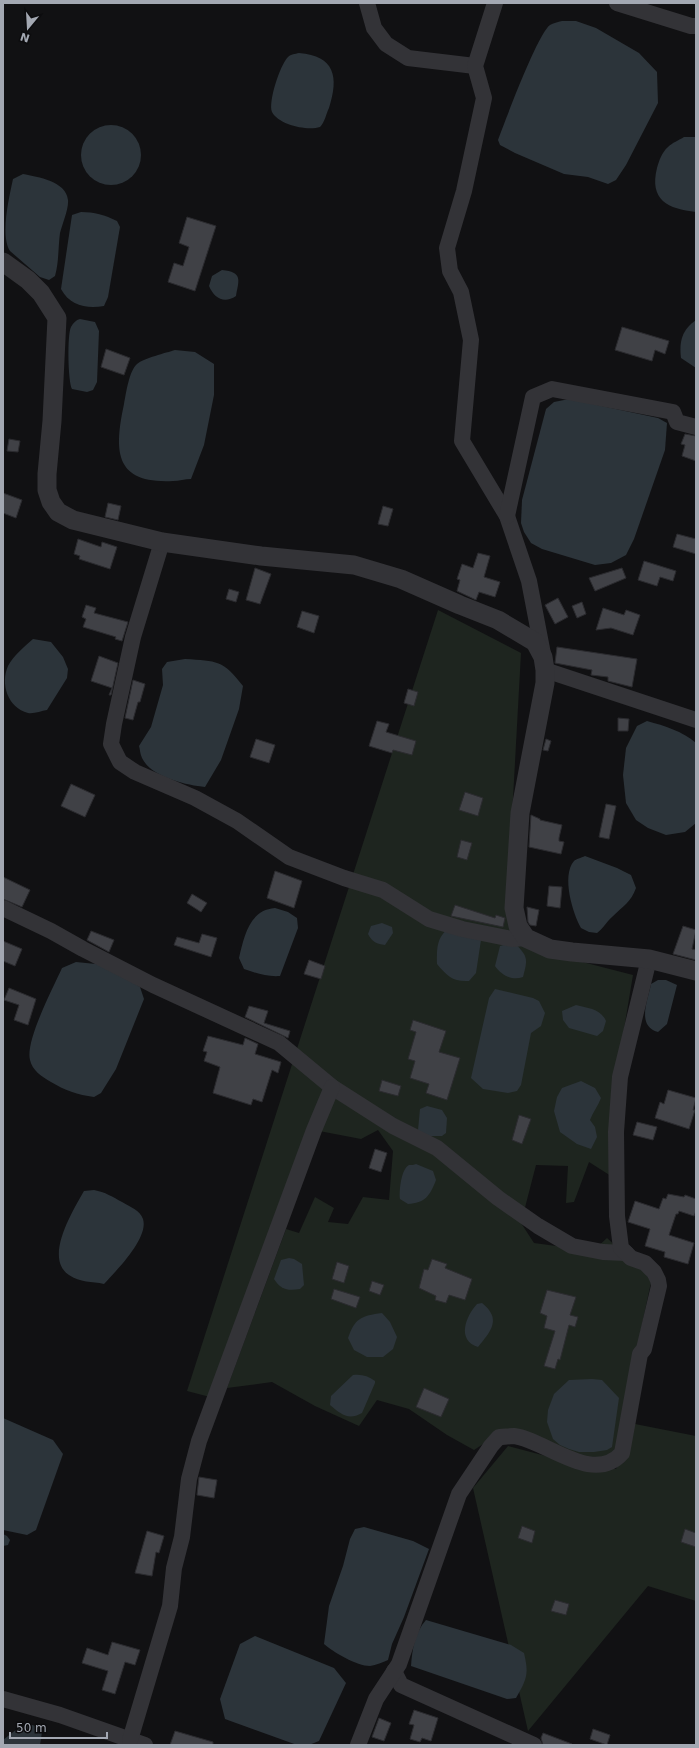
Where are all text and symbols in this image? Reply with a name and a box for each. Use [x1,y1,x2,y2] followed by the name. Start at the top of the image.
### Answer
[8,8,48,48] north arrow
[19,29,31,45] text: N
[10,1714,107,1740] scale bar
[16,1721,47,1735] text: 50 m

